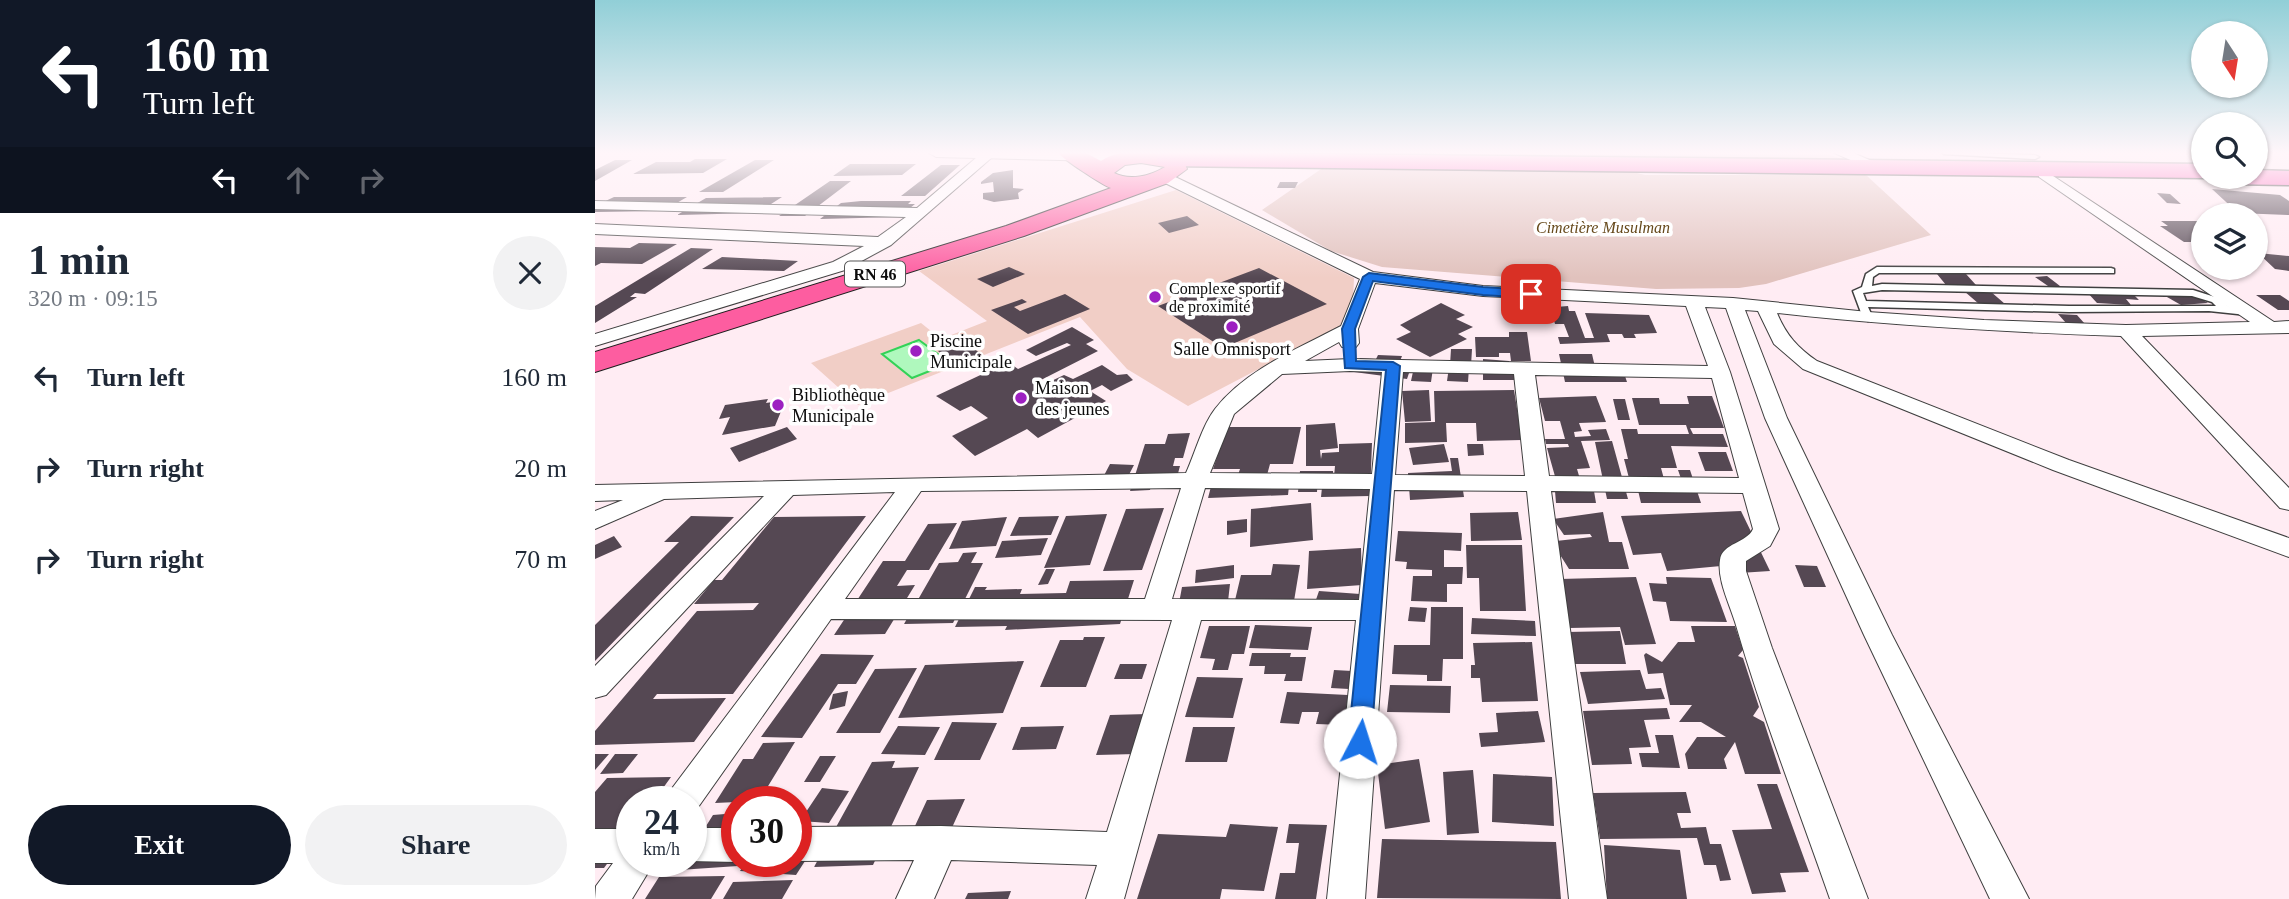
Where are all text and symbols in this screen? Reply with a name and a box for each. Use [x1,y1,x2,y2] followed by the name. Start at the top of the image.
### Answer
[2191,21,2268,98] north arrow
[2191,21,2268,280] map controls
[143,27,270,82] text: 160 m
[28,28,119,119] icon: left
[143,85,255,121] text: Turn left
[2191,112,2268,189] button: search
[206,161,244,199] icon: left
[279,161,317,199] icon: ahead
[352,161,390,199] icon: right
[2191,203,2268,280] button: layers
[1536,219,1670,236] park label: Cimetière Musulman
[493,236,567,310] button: close
[28,237,130,283] text: 1 min
[845,262,905,286] road number: RN 46
[1501,264,1561,324] pin
[1512,275,1550,313] icon: arrive
[1169,280,1281,316] place label: Complexe sportif de proximité
[28,286,158,311] text: 320 m · 09:15
[1147,289,1163,305] marker: Complexe sportif de proximité
[1224,319,1240,335] marker: Salle Omnisport
[930,331,1012,372] place label: Piscine Municipale
[1173,339,1291,359] place label: Salle Omnisport
[908,343,924,359] marker: Piscine Municipale
[28,359,66,397] icon: left
[87,363,185,392] text: Turn left
[501,363,567,392] text: 160 m
[1035,378,1109,419] place label: Maison des jeunes
[792,385,885,426] place label: Bibliothèque Municipale
[1013,390,1029,406] marker: Maison des jeunes
[770,397,786,413] marker: Bibliothèque Municipale
[28,450,66,488] icon: right
[87,454,204,483] text: Turn right
[514,454,567,483] text: 20 m
[28,541,66,579] icon: right
[87,545,204,574] text: Turn right
[514,545,567,574] text: 70 m
[1323,705,1397,779] position arrow
[721,786,812,877] speed limit sign: 30
[644,803,679,842] text: 24
[28,805,291,885] button: Exit
[305,805,567,885] button: Share
[643,839,680,859] text: km/h

